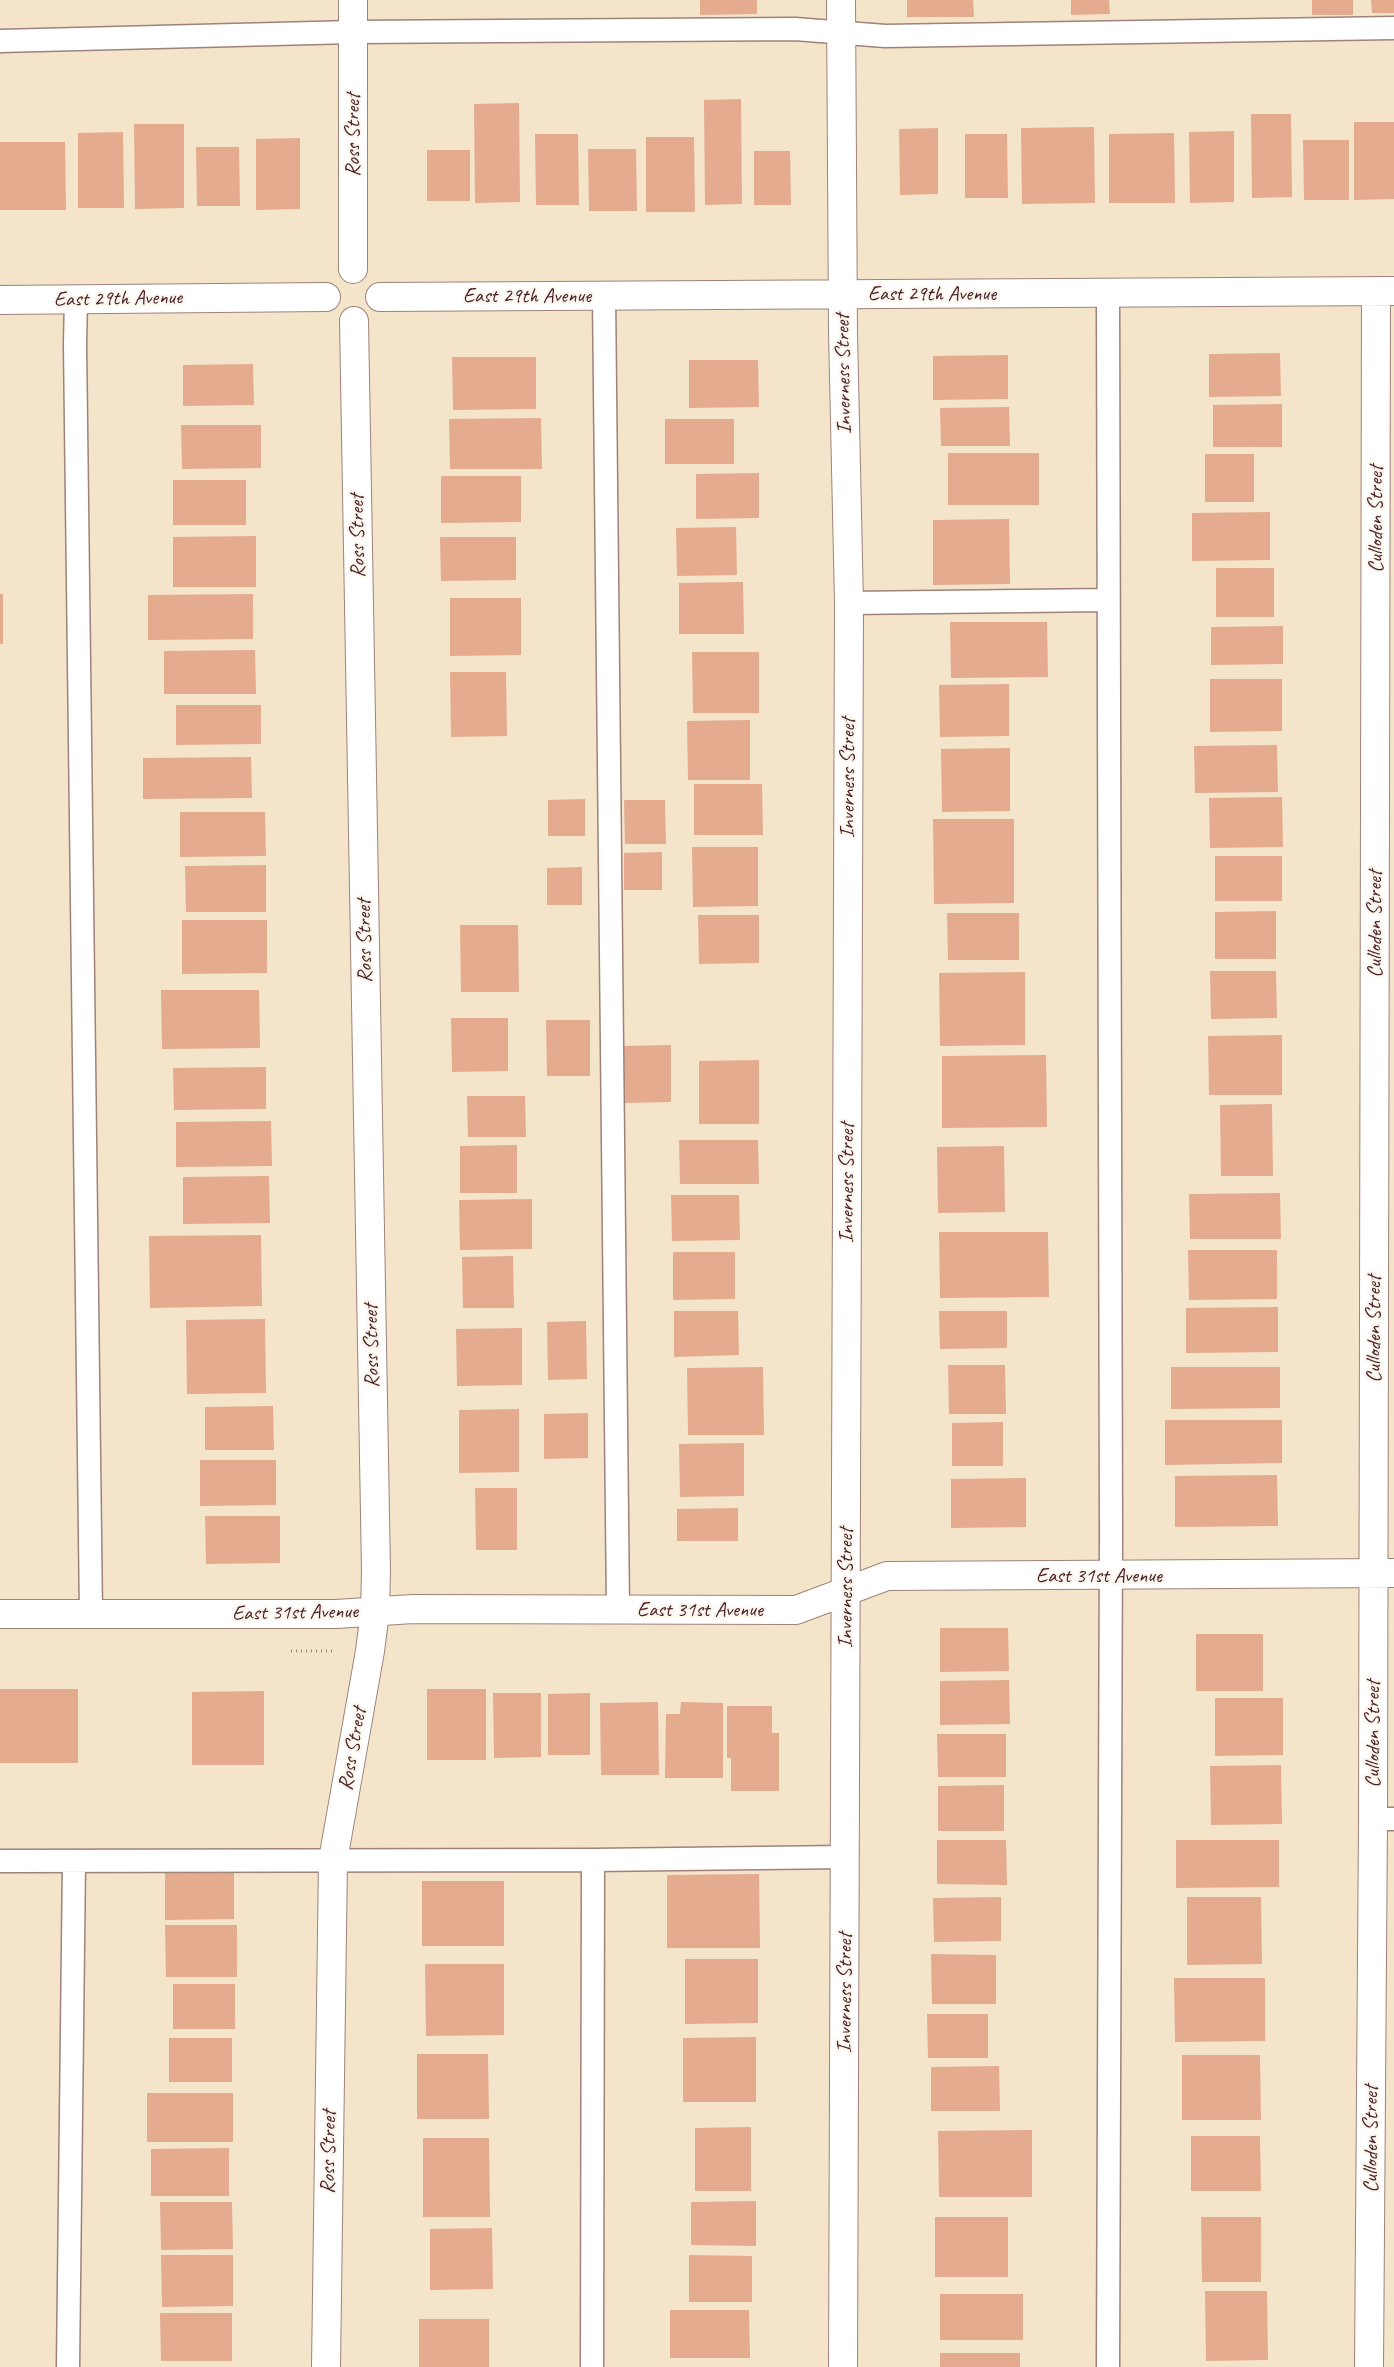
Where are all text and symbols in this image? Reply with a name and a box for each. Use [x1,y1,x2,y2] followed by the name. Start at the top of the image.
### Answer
[340,93,366,177] street label: Ross Street
[868,281,996,307] street label: East 29th Avenue
[463,283,591,309] street label: East 29th Avenue
[54,285,182,313] street label: East 29th Avenue
[830,314,858,434] street label: Inverness Street
[1363,465,1389,573] street label: Culloden Street
[345,494,371,578] street label: Ross Street
[835,718,861,838] street label: Inverness Street
[1362,870,1388,978] street label: Culloden Street
[352,899,378,983] street label: Ross Street
[834,1123,860,1243] street label: Inverness Street
[1361,1275,1387,1383] street label: Culloden Street
[359,1304,385,1388] street label: Ross Street
[833,1528,859,1648] street label: Inverness Street
[1036,1563,1162,1589] street label: East 31st Avenue
[637,1597,763,1623] street label: East 31st Avenue
[232,1599,358,1627] street label: East 31st Avenue
[1360,1680,1386,1788] street label: Culloden Street
[333,1706,373,1792] street label: Ross Street
[832,1933,858,2053] street label: Inverness Street
[1358,2085,1384,2193] street label: Culloden Street
[316,2110,342,2194] street label: Ross Street

